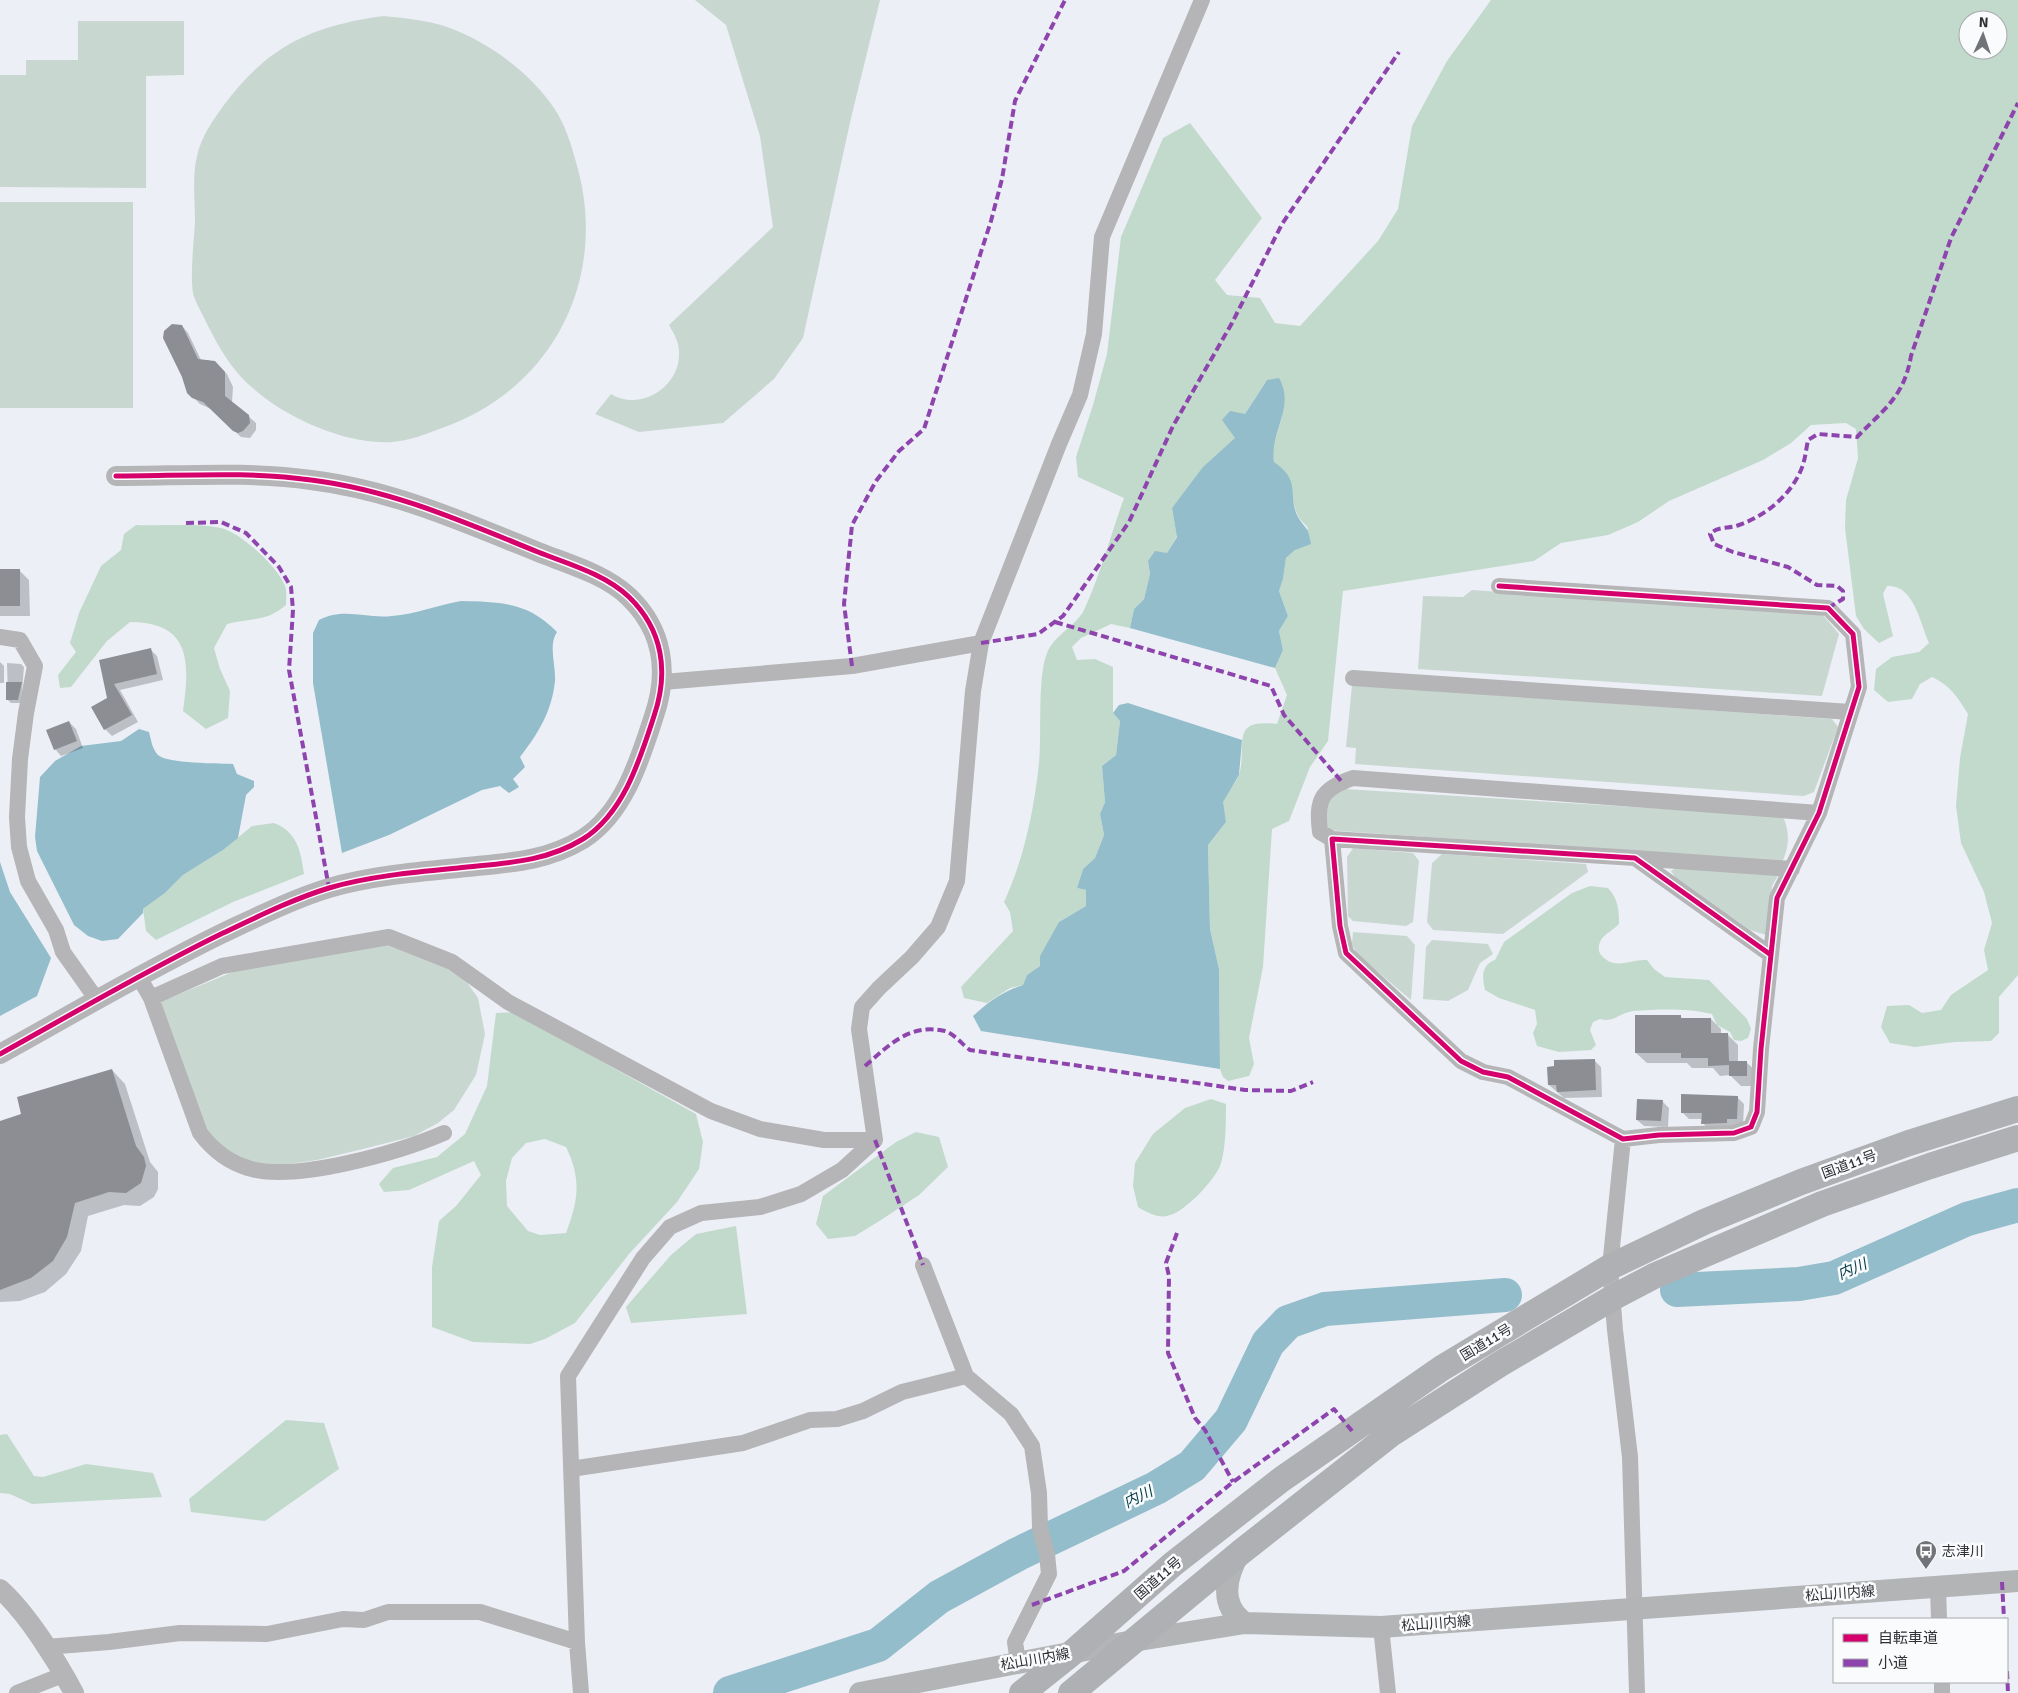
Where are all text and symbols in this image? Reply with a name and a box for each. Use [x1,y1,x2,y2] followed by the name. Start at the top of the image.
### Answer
[1958,10,2008,60] north arrow
[1978,14,1989,31] text: N
[1819,1147,1879,1182] street label: 国道11号
[1835,1254,1871,1283] water label: 内川
[1457,1320,1515,1364] street label: 国道11号
[1121,1481,1157,1512] water label: 内川
[1914,1539,1938,1570] bus stop icon: 志津川
[1942,1543,1984,1560] place label: 志津川
[1131,1553,1185,1604] street label: 国道11号
[1805,1583,1876,1604] street label: 松山川内線
[1401,1613,1472,1634] street label: 松山川内線
[1833,1618,2008,1683] legend
[1878,1629,1938,1647] text: 自転車道
[999,1645,1071,1674] street label: 松山川内線
[1878,1654,1908,1672] text: 小道

